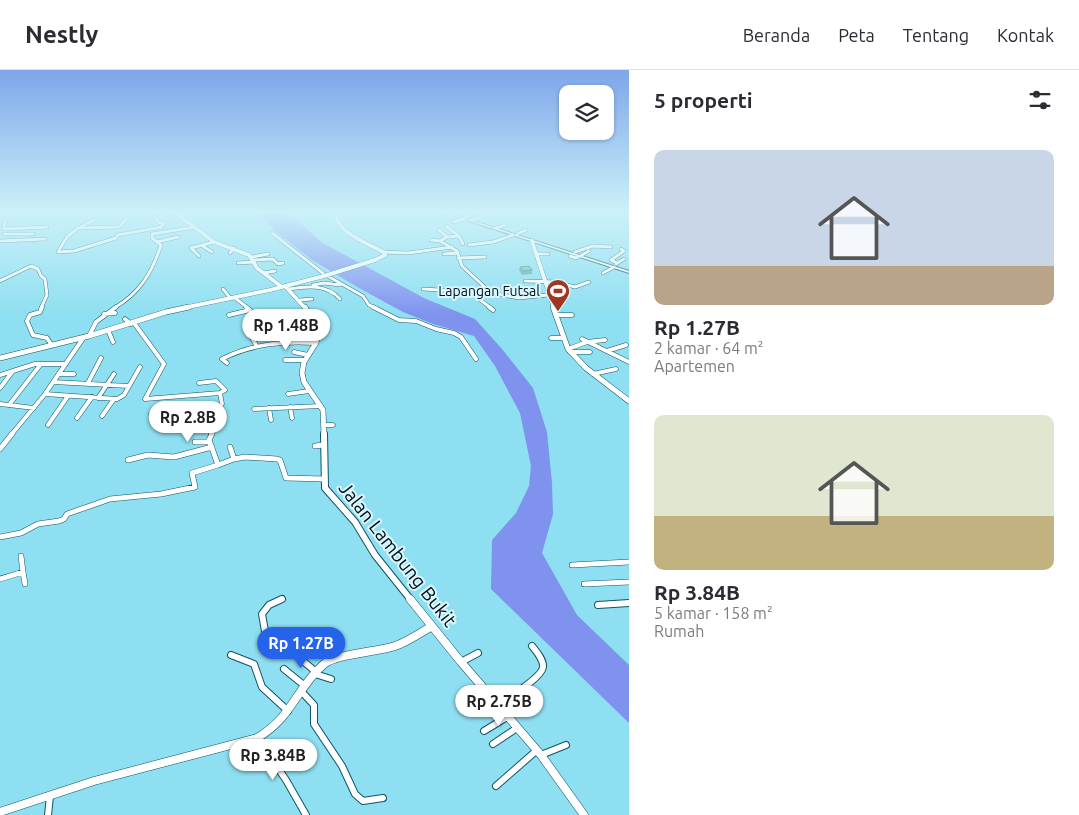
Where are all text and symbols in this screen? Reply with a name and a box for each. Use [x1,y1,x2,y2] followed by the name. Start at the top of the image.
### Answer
[25,21,98,48] text: Nestly
[743,25,810,45] text: Beranda
[838,25,875,45] text: Peta
[903,25,969,45] text: Tentang
[997,25,1054,45] text: Kontak
[559,85,614,140] map controls
[559,85,614,140] button: layers
[1026,86,1054,114] icon: filters
[654,88,753,112] text: 5 properti
[809,183,899,273] icon: home
[545,278,571,312] sports icon: Lapangan Futsal
[438,283,540,299] place label: Lapangan Futsal
[234,308,338,351] pin: Rp 1.48B
[654,315,740,339] text: Rp 1.27B
[253,316,319,334] text: Rp 1.48B
[654,339,764,357] text: 2 kamar · 64 m²
[654,357,735,375] text: Apartemen
[142,400,234,443] pin: Rp 2.8B
[160,408,216,426] text: Rp 2.8B
[809,448,899,538] icon: home
[335,477,462,631] street label: Jalan Lambung Bukit
[654,580,740,604] text: Rp 3.84B
[654,604,773,622] text: 5 kamar · 158 m²
[654,622,704,640] text: Rumah
[249,626,353,669] pin: Rp 1.27B
[268,634,334,652] text: Rp 1.27B
[447,684,551,727] pin: Rp 2.75B
[466,692,532,710] text: Rp 2.75B
[221,738,325,781] pin: Rp 3.84B
[240,746,306,764] text: Rp 3.84B

